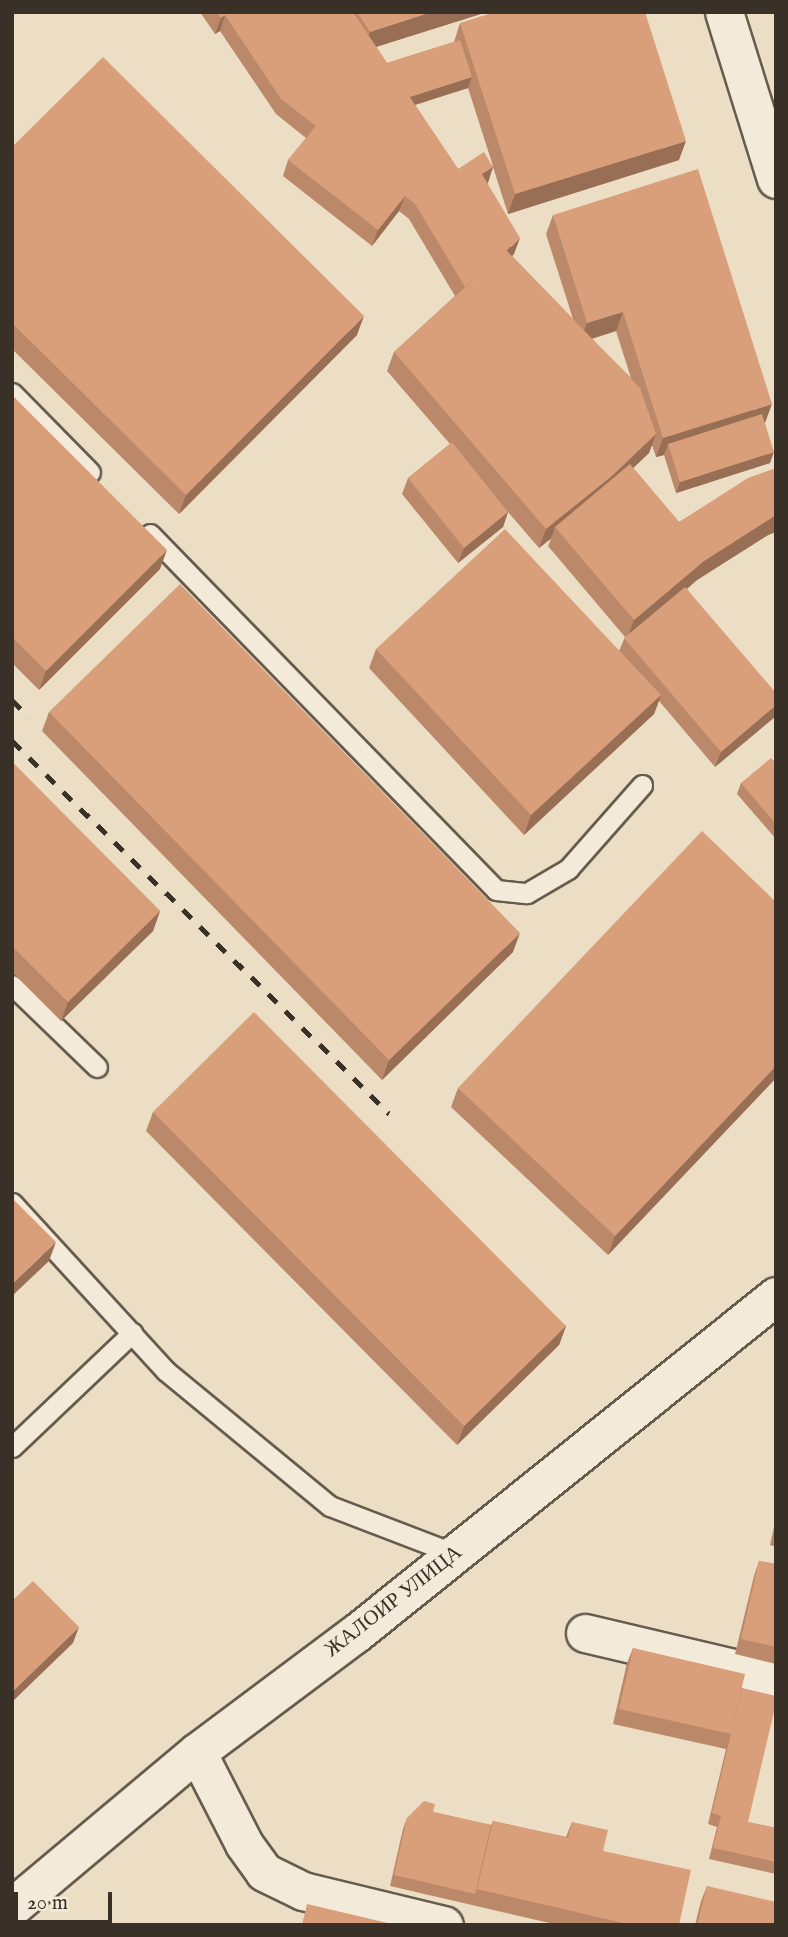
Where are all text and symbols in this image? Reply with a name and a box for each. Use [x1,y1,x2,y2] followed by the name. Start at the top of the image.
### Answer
[320,1541,468,1663] street label: ЖАЛОИР УЛИЦА
[18,1878,116,1922] scale bar
[27,1890,68,1917] text: 20 m

